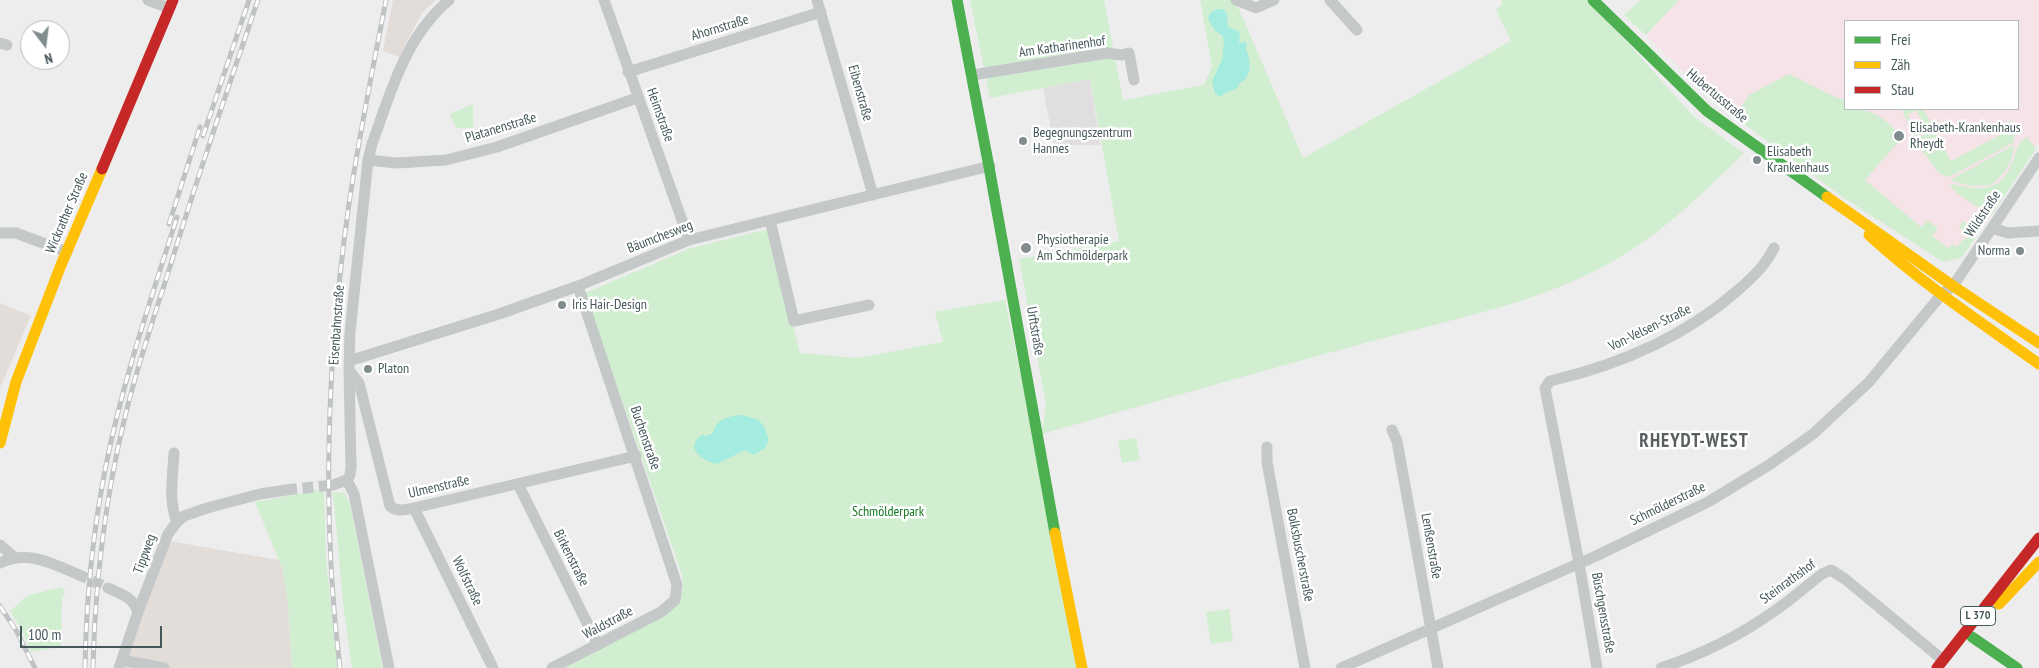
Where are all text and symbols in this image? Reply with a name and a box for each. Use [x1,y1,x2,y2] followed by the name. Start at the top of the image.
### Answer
[689,11,751,45] street label: Ahornstraße
[20,20,70,70] north arrow
[1844,20,2019,110] legend
[1891,30,1911,49] text: Frei
[1018,33,1106,61] street label: Am Katharinenhof
[43,49,55,68] text: N
[1891,55,1910,74] text: Zäh
[844,63,876,123] street label: Eibenstraße
[1683,65,1751,127] street label: Hubertusstraße
[1891,80,1914,99] text: Stau
[643,86,677,144] street label: Heimstraße
[463,109,539,147] street label: Platanenstraße
[1910,120,2021,152] place label: Elisabeth-Krankenhaus Rheydt
[1033,125,1132,158] place label: Begegnungszentrum Hannes
[1892,129,1906,143] marker: Elisabeth-Krankenhaus Rheydt
[1017,135,1029,147] marker: Begegnungszentrum Hannes
[1767,144,1829,176] place label: Elisabeth Krankenhaus
[1751,154,1763,166] marker: Elisabeth Krankenhaus
[42,170,92,256] street label: Wickrather Straße
[1961,188,2005,240] street label: Wildstraße
[625,217,695,257] street label: Bäumchesweg
[1037,232,1128,264] place label: Physiotherapie Am Schmölderpark
[1019,241,1033,255] marker: Physiotherapie Am Schmölderpark
[1978,243,2010,259] place label: Norma
[2014,245,2026,257] marker: Norma
[326,284,348,366] street label: Eisenbahnstraße
[572,297,647,313] place label: Iris Hair-Design
[556,299,568,311] marker: Iris Hair-Design
[1606,301,1694,355] street label: Von-Velsen-Straße
[1022,305,1048,357] street label: Urftstraße
[378,361,409,377] place label: Platon
[362,363,374,375] marker: Platon
[626,404,664,472] street label: Buchenstraße
[1638,431,1750,453] district label: RHEYDT-WEST
[407,472,471,502] street label: Ulmenstraße
[1628,479,1708,529] street label: Schmölderstraße
[852,504,924,520] park label: Schmölderpark
[1283,507,1317,603] street label: Bolksbuscherstraße
[1417,512,1445,580] street label: Lenßenstraße
[550,527,592,589] street label: Birkenstraße
[130,532,160,576] street label: Tippweg
[448,554,486,608] street label: Wolfstraße
[1757,556,1819,608] street label: Steinrathshof
[1588,571,1618,655] street label: Büschgensstraße
[580,603,636,643] street label: Waldstraße
[1960,606,1996,626] road number: L 370
[22,616,165,648] scale bar
[28,625,61,644] text: 100 m

